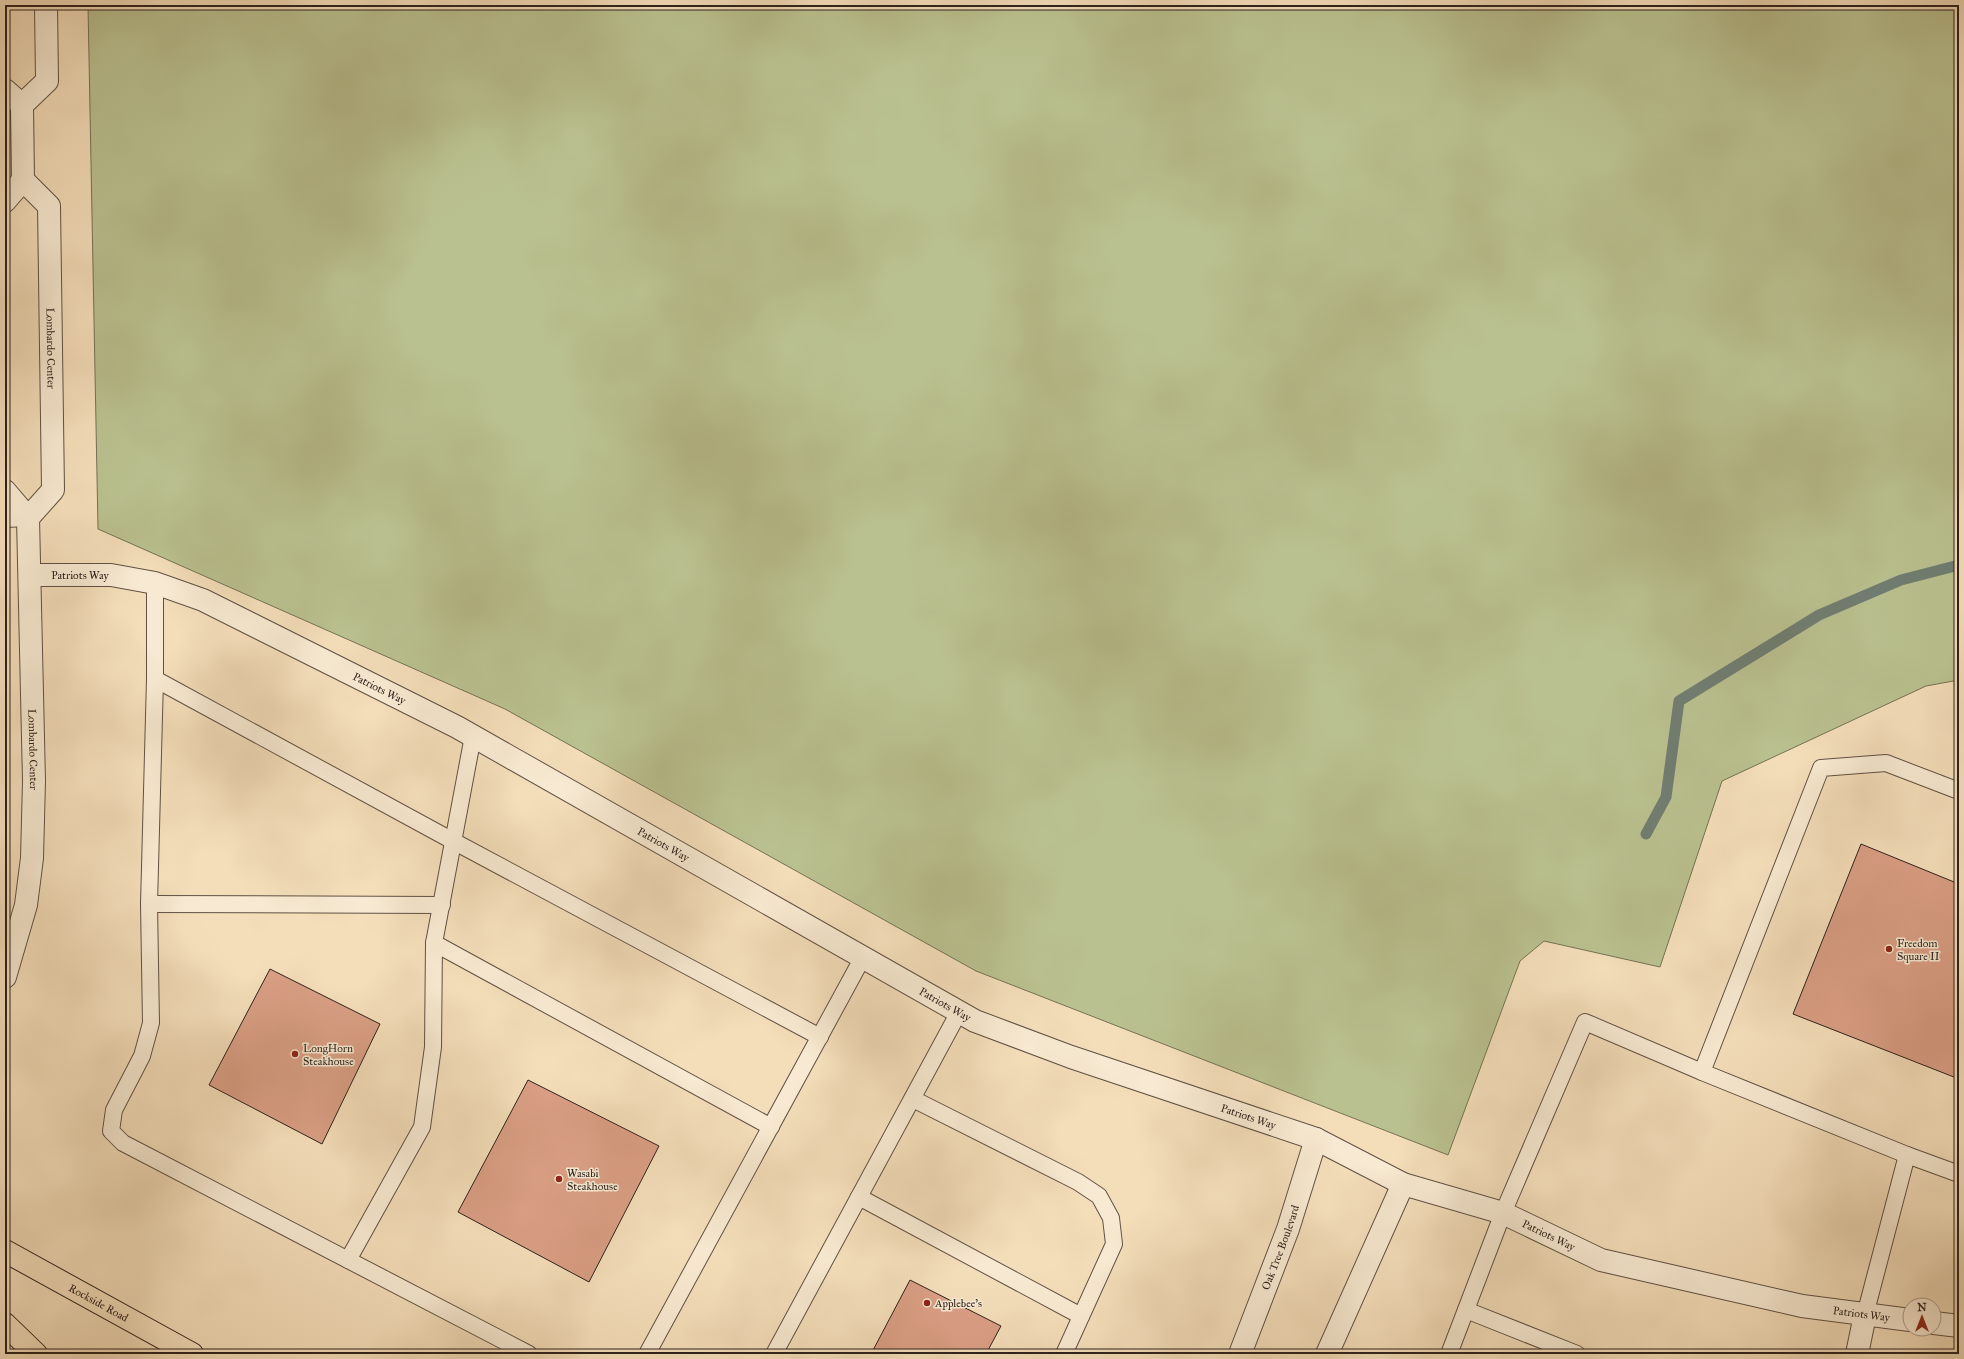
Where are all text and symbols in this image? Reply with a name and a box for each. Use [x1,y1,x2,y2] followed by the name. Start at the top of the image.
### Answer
[44,308,58,390] street label: Lombardo Center
[51,569,109,582] street label: Patriots Way
[351,670,409,707] street label: Patriots Way
[26,709,41,791] street label: Lombardo Center
[635,824,692,864] street label: Patriots Way
[1897,937,1940,964] place label: Freedom Square II
[1884,944,1894,954] marker: Freedom Square II
[917,984,974,1024] street label: Patriots Way
[303,1042,354,1068] place label: LongHorn Steakhouse
[290,1049,300,1059] marker: LongHorn Steakhouse
[1219,1101,1279,1132] street label: Patriots Way
[567,1167,618,1193] place label: Wasabi Steakhouse
[554,1174,564,1184] marker: Wasabi Steakhouse
[1259,1203,1302,1292] street label: Oak Tree Boulevard
[1520,1217,1578,1254] street label: Patriots Way
[67,1281,131,1324] street label: Rockside Road
[934,1297,982,1310] place label: Applebee's
[1902,1297,1942,1337] north arrow
[922,1298,932,1308] marker: Applebee's
[1917,1301,1927,1314] text: N
[1832,1304,1891,1324] street label: Patriots Way

